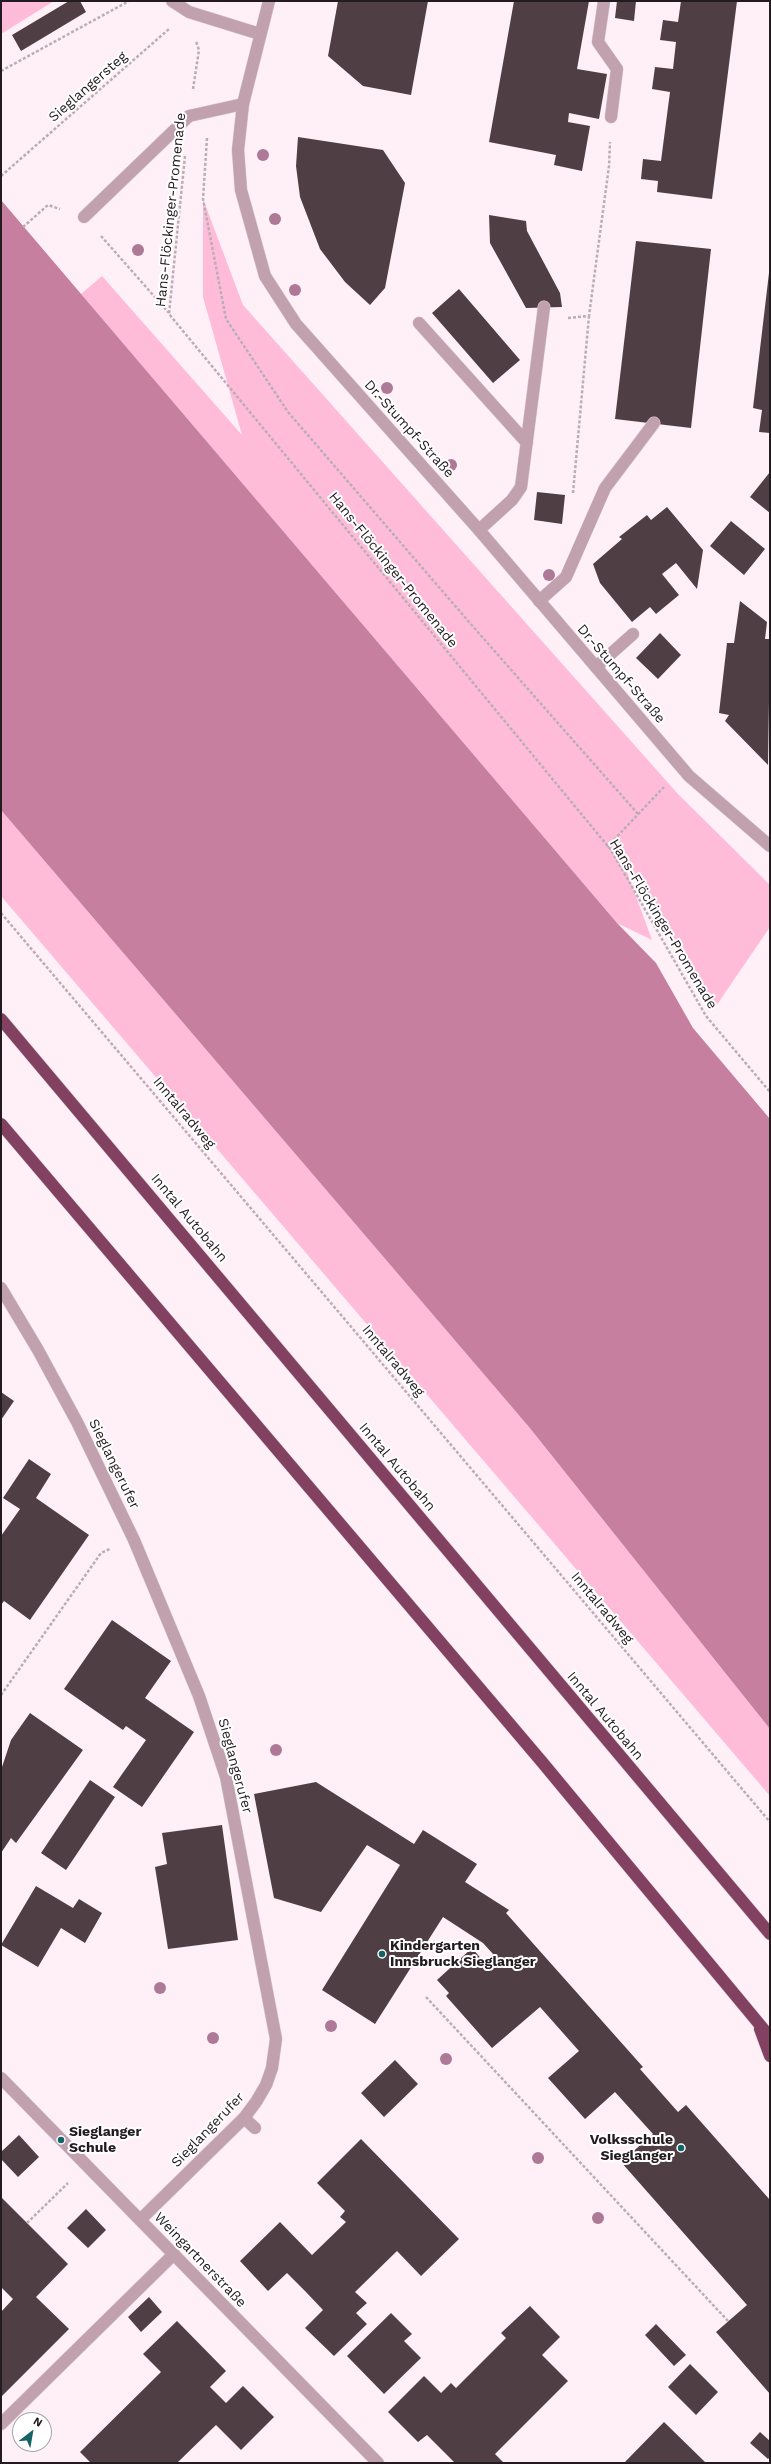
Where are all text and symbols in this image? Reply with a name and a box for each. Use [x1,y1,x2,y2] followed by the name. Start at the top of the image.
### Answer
[45,48,131,126] street label: Sieglangersteg
[152,112,190,308] street label: Hans-Flöckinger-Promenade
[361,377,457,481] street label: Dr.-Stumpf-Straße
[325,489,461,651] street label: Hans-Flöckinger-Promenade
[573,621,669,727] street label: Dr.-Stumpf-Straße
[605,836,721,1012] street label: Hans-Flöckinger-Promenade
[149,1074,219,1152] street label: Inntalradweg
[147,1170,231,1266] street label: Inntal Autobahn
[358,1322,428,1400] street label: Inntalradweg
[85,1416,143,1512] street label: Sieglangerufer
[355,1419,439,1515] street label: Inntal Autobahn
[567,1569,637,1647] street label: Inntalradweg
[563,1668,647,1764] street label: Inntal Autobahn
[214,1716,256,1816] street label: Sieglangerufer
[390,1938,536,1970] place label: Kindergarten Innsbruck Sieglanger
[377,1949,387,1959] marker: Kindergarten Innsbruck Sieglanger
[168,2089,248,2171] street label: Sieglangerufer
[69,2124,141,2156] place label: Sieglanger Schule
[590,2132,673,2164] place label: Volksschule Sieglanger
[56,2135,66,2145] marker: Sieglanger Schule
[676,2143,686,2153] marker: Volksschule Sieglanger
[150,2209,250,2311] street label: Weingartnerstraße
[12,2412,52,2452] north arrow
[31,2414,45,2430] text: N

